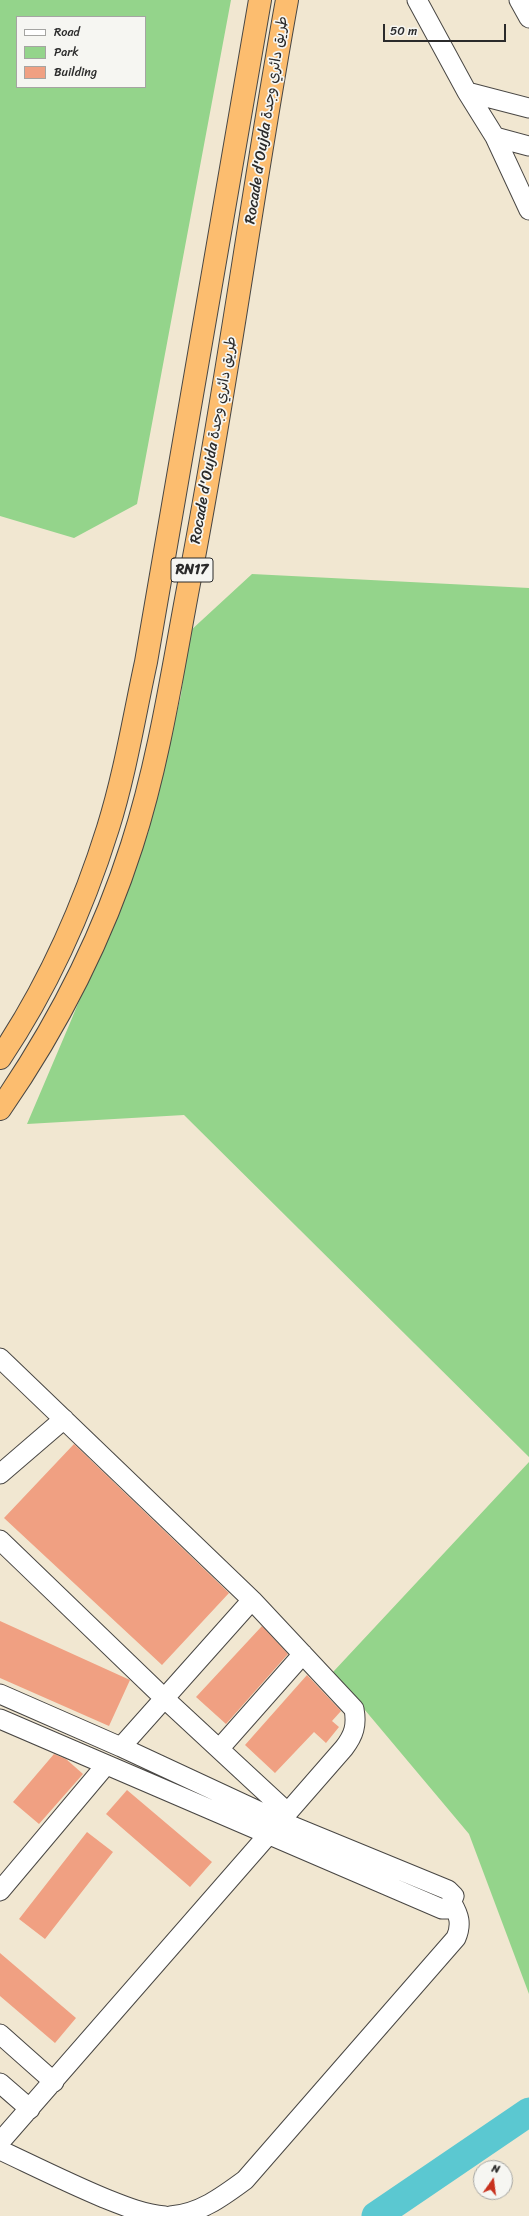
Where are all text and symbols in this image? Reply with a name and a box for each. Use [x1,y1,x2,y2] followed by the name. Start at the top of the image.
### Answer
[242,15,292,225] street label: Rocade d'Oujda طريق دائري وجدة
[16,16,146,88] legend
[385,16,508,42] scale bar
[390,20,417,42] text: 50 m
[54,21,80,43] text: Road
[54,41,79,63] text: Park
[54,61,97,83] text: Building
[187,335,241,545] street label: Rocade d'Oujda طريق دائري وجدة
[171,558,213,582] road number: RN17
[490,2159,502,2179] text: N
[473,2160,513,2200] north arrow

